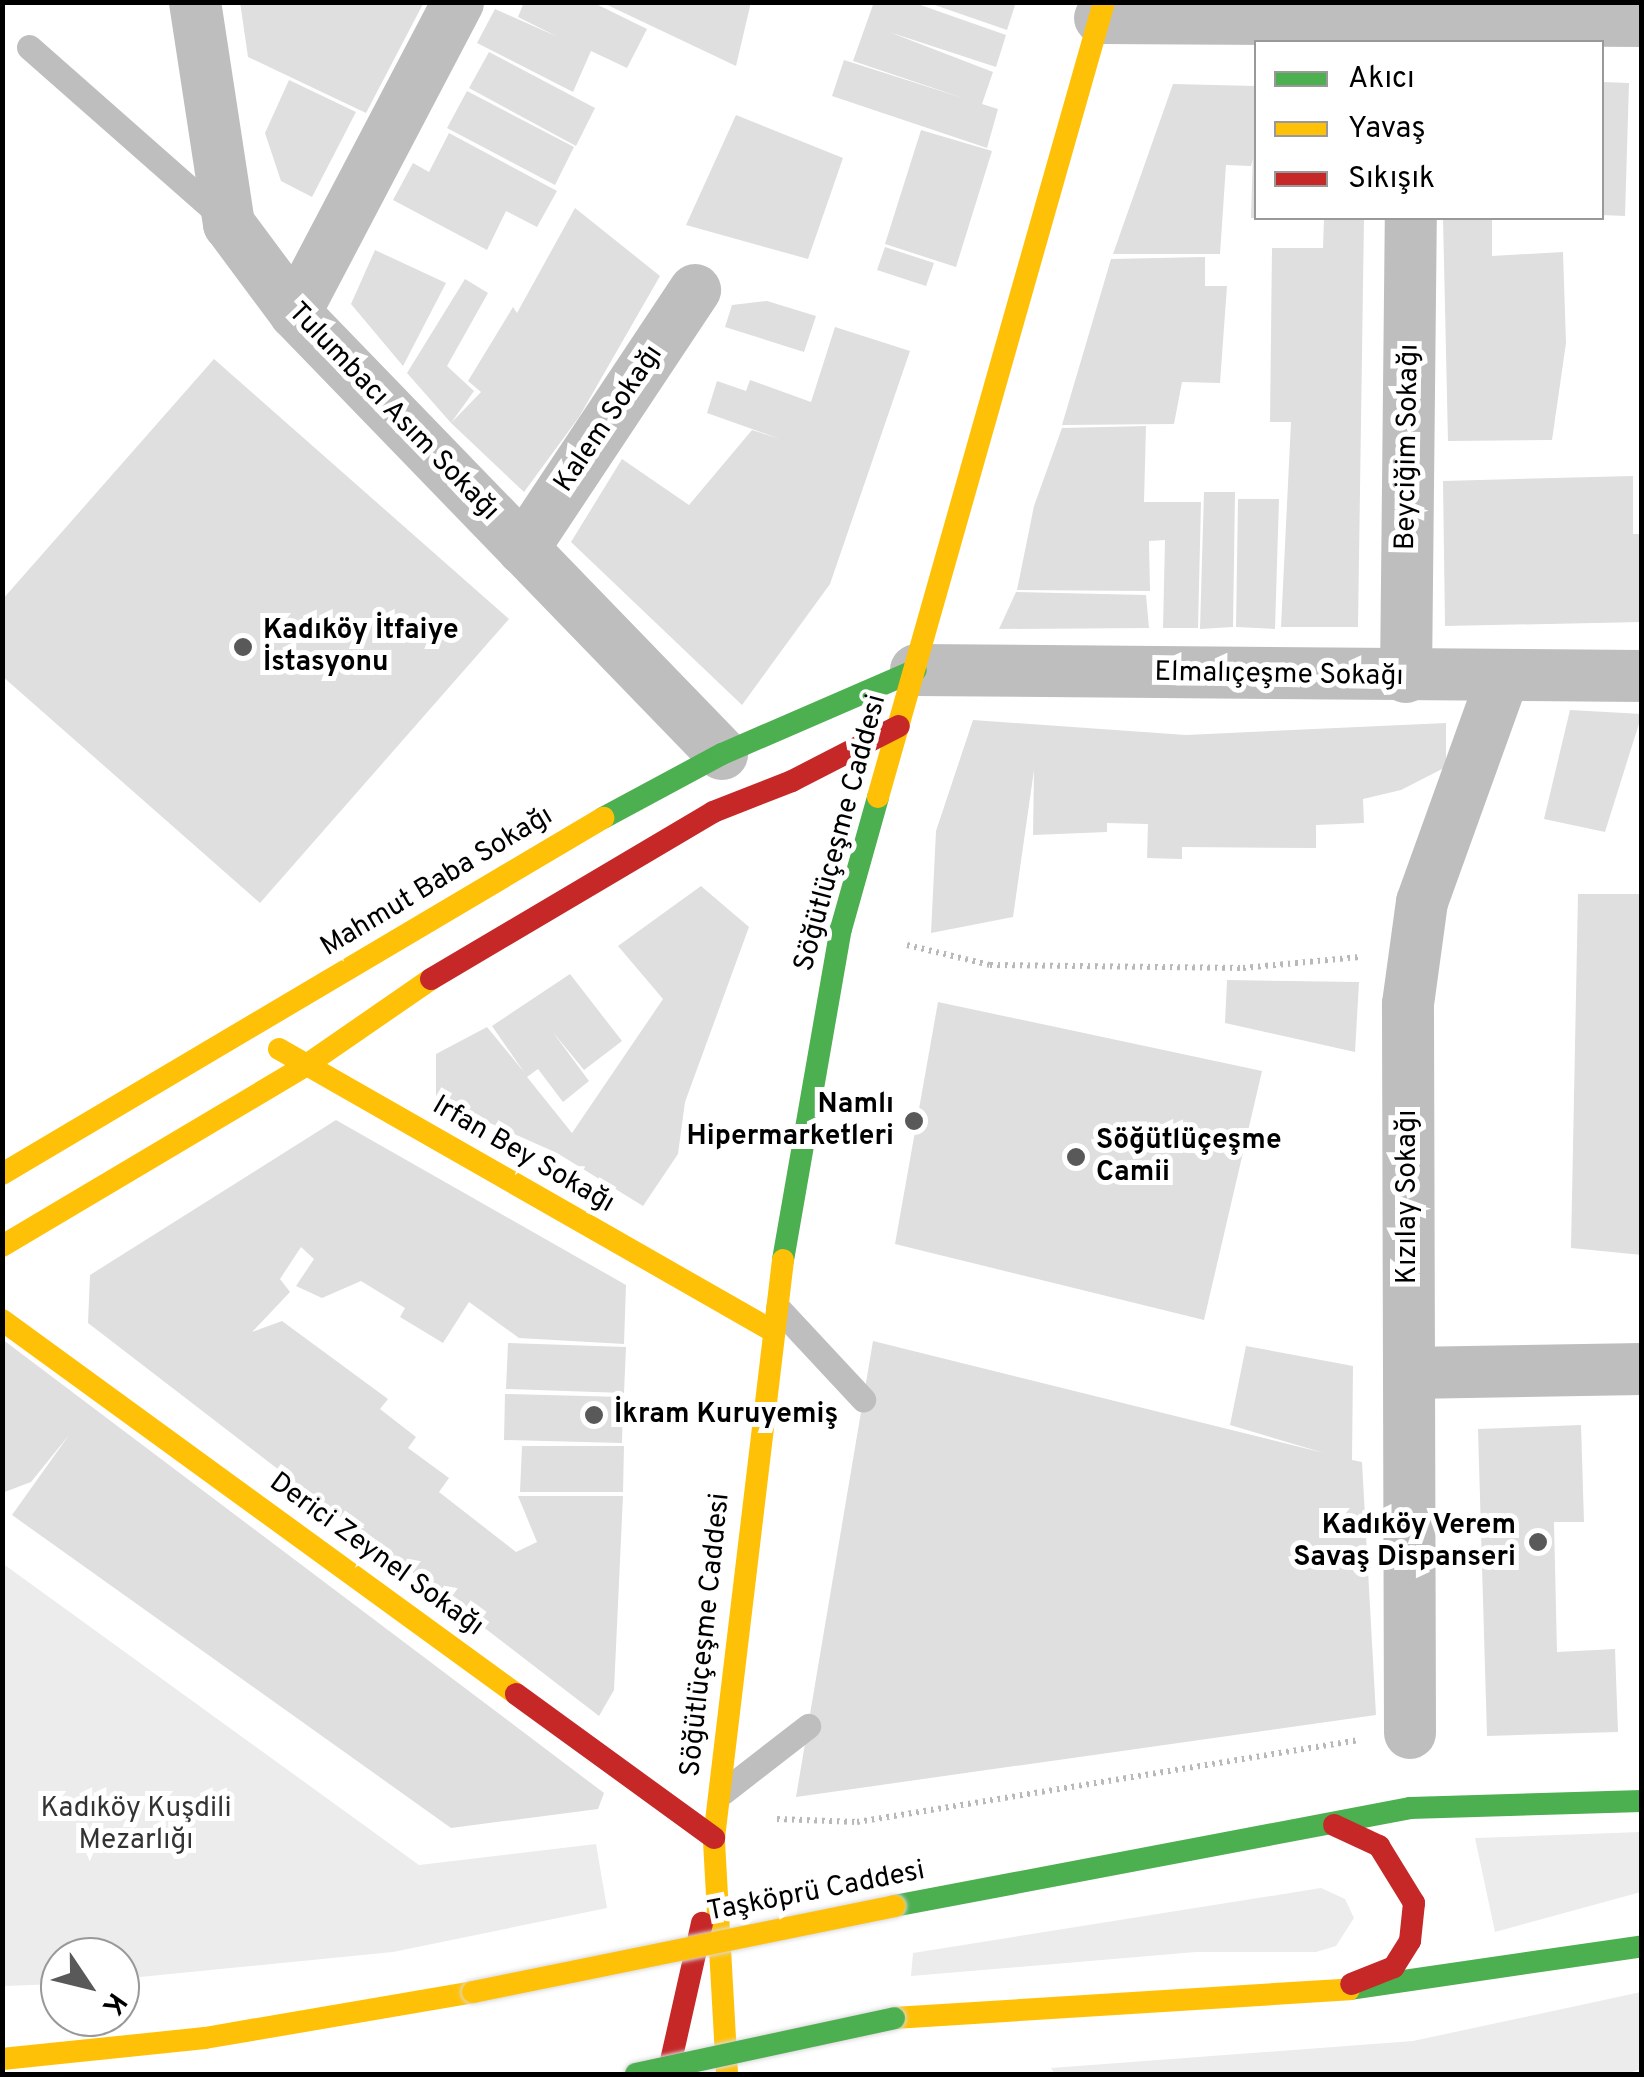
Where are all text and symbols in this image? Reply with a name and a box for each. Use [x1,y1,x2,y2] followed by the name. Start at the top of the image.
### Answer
[1254,40,1604,220] legend
[1348,61,1415,98] text: Akıcı
[1348,111,1425,148] text: Yavaş
[1348,161,1435,198] text: Sıkışık
[280,296,506,528] street label: Tulumbacı Asım Sokağı
[548,339,670,499] street label: Kalem Sokağı
[1389,344,1427,550] street label: Beyciğim Sokağı
[263,614,459,680] place label: Kadıköy İtfaiye İstasyonu
[232,636,254,658] marker: Kadıköy İtfaiye İstasyonu
[1154,656,1404,694] street label: Elmalıçeşme Sokağı
[788,691,894,975] street label: Söğütlüçeşme Caddesi
[315,800,559,964] street label: Mahmut Baba Sokağı
[687,1088,894,1154] place label: Namlı Hipermarketleri
[426,1089,620,1221] street label: Irfan Bey Sokağı
[903,1110,925,1132] marker: Namlı Hipermarketleri
[1391,1110,1425,1284] street label: Kızılay Sokağı
[1096,1124,1281,1190] place label: Söğütlüçeşme Camii
[1065,1146,1087,1168] marker: Söğütlüçeşme Camii
[614,1398,838,1432] place label: İkram Kuruyemiş
[583,1404,605,1426] marker: İkram Kuruyemiş
[262,1466,490,1644] street label: Derici Zeynel Sokağı
[674,1492,738,1778] street label: Söğütlüçeşme Caddesi
[1293,1509,1516,1575] place label: Kadıköy Verem Savaş Dispanseri
[1525,1529,1551,1555] marker: Kadıköy Verem Savaş Dispanseri
[40,1792,232,1858] park label: Kadıköy Kuşdili Mezarlığı
[704,1854,928,1930] street label: Taşköprü Caddesi
[40,1937,140,2037] north arrow
[93,1985,133,2021] text: K

